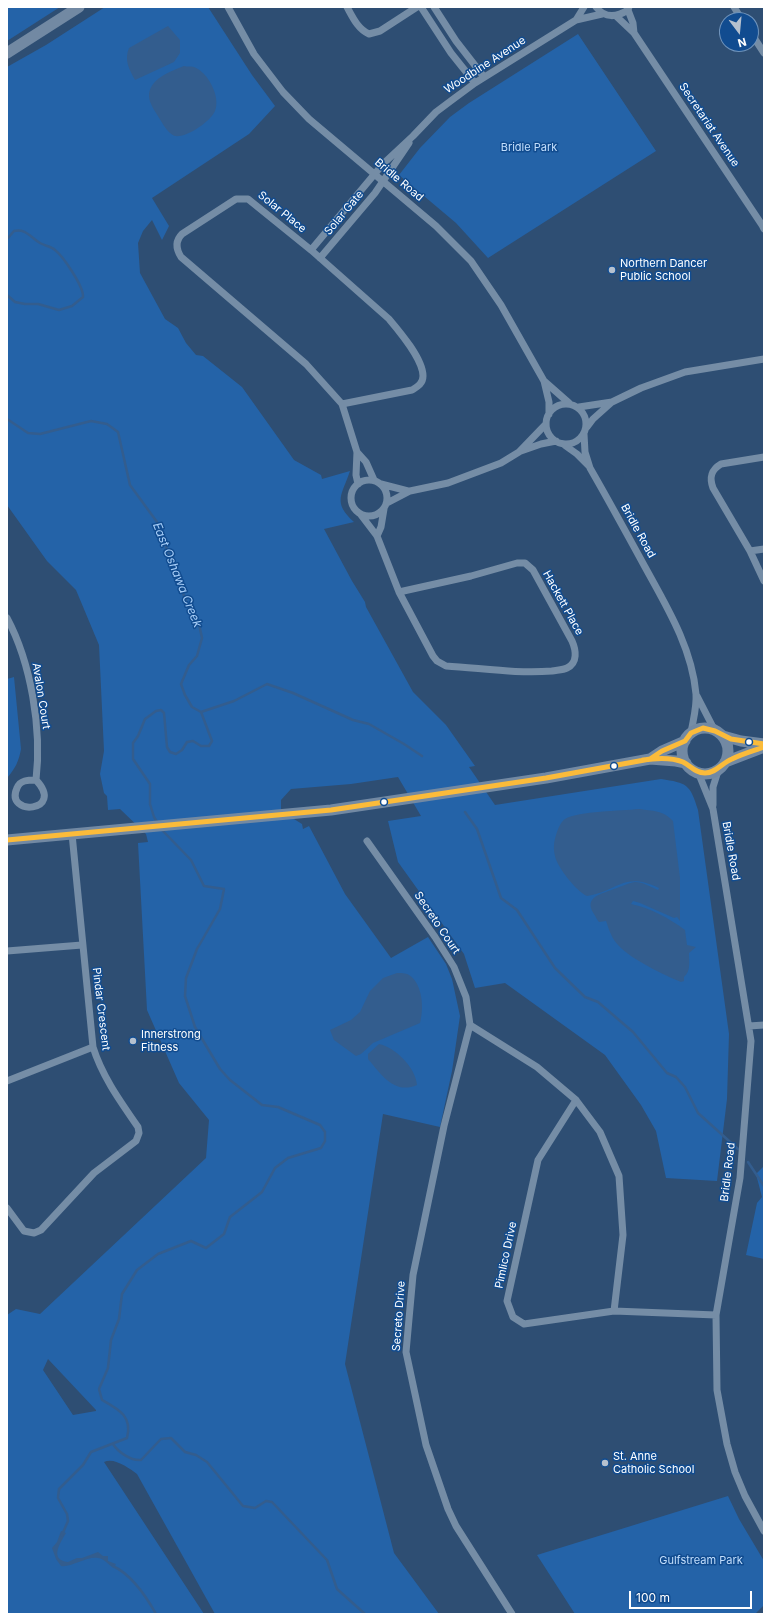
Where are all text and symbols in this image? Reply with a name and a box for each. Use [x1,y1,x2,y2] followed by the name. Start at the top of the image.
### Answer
[719,12,759,52] north arrow
[442,34,528,96] street label: Woodbine Avenue
[736,35,748,50] text: N
[676,81,742,169] street label: Secretariat Avenue
[501,141,557,155] park label: Bridle Park
[372,156,426,204] street label: Bridle Road
[322,188,366,238] street label: Solar Gate
[255,189,309,235] street label: Solar Place
[620,257,707,283] place label: Northern Dancer Public School
[607,265,617,275] marker: Northern Dancer Public School
[618,502,658,560] street label: Bridle Road
[149,520,205,630] water label: East Oshawa Creek
[540,569,586,637] street label: Hackett Place
[29,662,53,730] street label: Avalon Court
[744,737,754,747] unlabelled marker
[609,761,619,771] unlabelled marker
[379,797,389,807] unlabelled marker
[719,820,743,882] street label: Bridle Road
[411,889,463,957] street label: Secreto Court
[89,967,113,1051] street label: Pindar Crescent
[141,1028,201,1054] place label: Innerstrong Fitness
[128,1036,138,1046] marker: Innerstrong Fitness
[718,1142,738,1202] street label: Bridle Road
[492,1220,520,1290] street label: Pimlico Drive
[390,1280,408,1352] street label: Secreto Drive
[613,1450,694,1476] place label: St. Anne Catholic School
[600,1458,610,1468] marker: St. Anne Catholic School
[659,1554,743,1568] park label: Gulfstream Park
[631,1583,754,1609] scale bar
[636,1590,670,1605] text: 100 m

